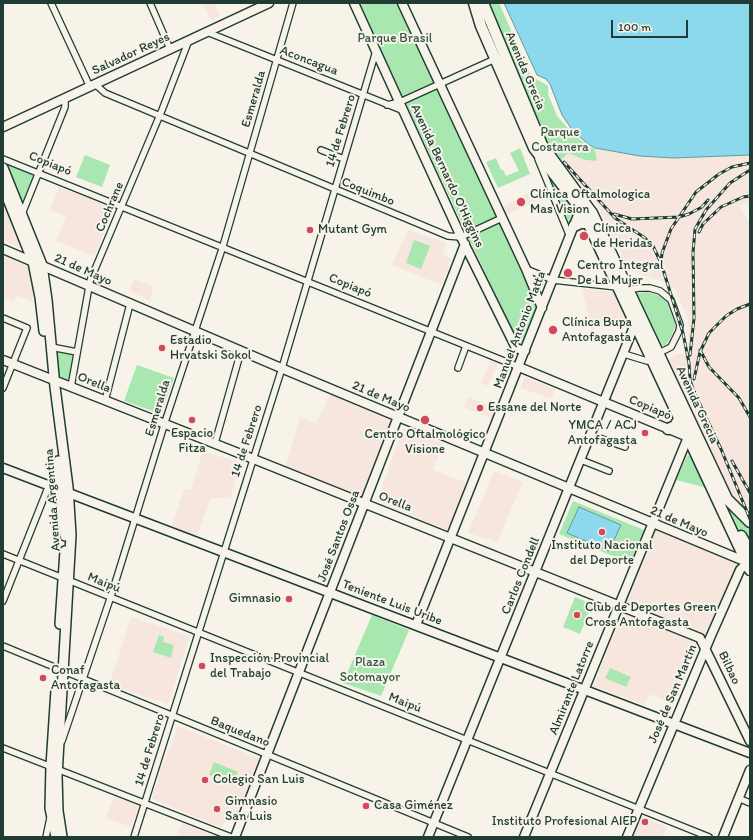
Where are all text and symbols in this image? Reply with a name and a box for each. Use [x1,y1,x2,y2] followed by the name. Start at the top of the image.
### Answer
[613,12,690,38] scale bar
[618,20,651,34] text: 100 m
[90,29,172,79] street label: Salvador Reyes
[501,29,549,113] street label: Avenida Grecia
[358,31,432,47] park label: Parque Brasil
[278,43,340,79] street label: Aconcagua
[238,69,270,129] street label: Esmeralda
[323,93,359,169] street label: 14 de Febrero
[407,102,487,250] street label: Avenida Bernardo O'Higgins
[531,125,589,156] park label: Parque Costanera
[26,148,74,180] street label: Copiapó
[339,174,397,210] street label: Coquimbo
[92,180,128,234] street label: Cochrane
[530,187,650,218] place label: Clínica Oftalmologica Mas Vision
[515,196,527,208] marker: Clínica Oftalmologica Mas Vision
[593,221,652,252] place label: Clínica de Heridas
[318,222,387,238] place label: Mutant Gym
[305,225,315,235] marker: Mutant Gym
[578,230,590,242] marker: Clínica de Heridas
[52,250,114,290] street label: 21 de Mayo
[577,258,664,289] place label: Centro Integral De La Mujer
[562,267,574,279] marker: Centro Integral De La Mujer
[490,269,550,391] street label: Manuel Antonio Matta
[326,270,374,302] street label: Copiapó
[562,315,632,346] place label: Clínica Bupa Antofagasta
[547,324,559,336] marker: Clínica Bupa Antofagasta
[170,333,251,364] place label: Estadio Hrvatski Sokol
[157,343,167,353] marker: Estadio Hrvatski Sokol
[672,364,722,446] street label: Avenida Grecia
[75,369,113,397] street label: Orella
[142,378,174,438] street label: Esmeralda
[350,378,412,416] street label: 21 de Mayo
[626,392,674,424] street label: Copiapó
[488,400,582,416] place label: Essane del Norte
[228,403,266,479] street label: 14 de Febrero
[475,403,485,413] marker: Essane del Norte
[419,414,431,426] marker: Centro Oftalmológico Visione
[187,415,197,425] marker: Espacio Fitza
[568,418,637,449] place label: YMCA / ACJ Antofagasta
[171,426,213,457] place label: Espacio Fitza
[365,427,485,458] place label: Centro Oftalmológico Visione
[640,428,650,438] marker: YMCA / ACJ Antofagasta
[42,448,64,552] street label: Avenida Argentina
[314,488,364,584] street label: José Santos Ossa
[376,489,414,515] street label: Orella
[648,503,710,541] street label: 21 de Mayo
[597,527,607,537] marker: Instituto Nacional del Deporte
[498,535,544,617] street label: Carlos Condell
[551,538,653,569] place label: Instituto Nacional del Deporte
[85,569,123,597] street label: Maipú
[340,577,444,629] street label: Teniente Luis Uribe
[229,591,281,607] place label: Gimnasio
[284,594,294,604] marker: Gimnasio
[585,600,717,631] place label: Club de Deportes Green Cross Antofagasta
[572,610,582,620] marker: Club de Deportes Green Cross Antofagasta
[546,639,598,737] street label: Almirante Latorre
[645,642,701,746] street label: José de San Martín
[715,649,743,687] street label: Bilbao
[210,651,329,682] place label: Inspección Provincial del Trabajo
[340,655,400,686] park label: Plaza Sotomayor
[197,661,207,671] marker: Inspección Provincial del Trabajo
[51,663,120,694] place label: Conaf Antofagasta
[38,673,48,683] marker: Conaf Antofagasta
[386,689,424,717] street label: Maipú
[132,712,168,788] street label: 14 de Febrero
[208,713,272,751] street label: Baquedano
[213,772,304,788] place label: Colegio San Luis
[200,775,210,785] marker: Colegio San Luis
[225,794,277,825] place label: Gimnasio San Luis
[374,798,453,814] place label: Casa Giménez
[361,801,371,811] marker: Casa Giménez
[212,804,222,814] marker: Gimnasio San Luis
[492,814,637,830] place label: Instituto Profesional AIEP
[640,817,650,827] marker: Instituto Profesional AIEP

